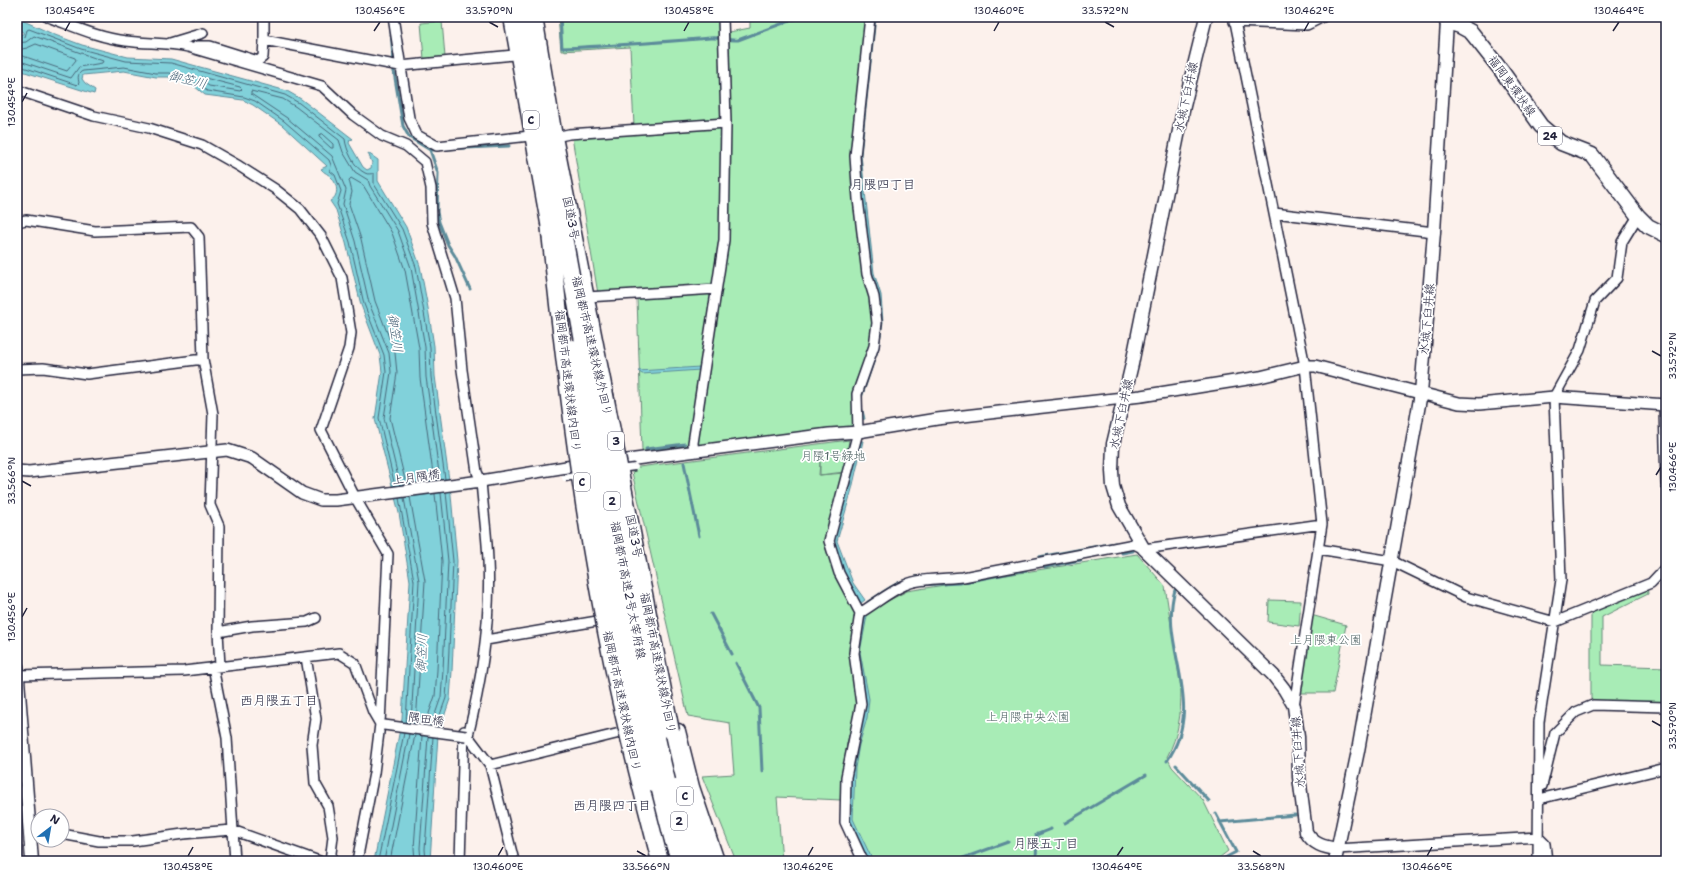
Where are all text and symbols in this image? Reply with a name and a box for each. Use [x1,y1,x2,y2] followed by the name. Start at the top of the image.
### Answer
[45,4,95,17] text: 130.454°E
[355,4,405,17] text: 130.456°E
[465,4,513,17] text: 33.570°N
[664,4,714,17] text: 130.458°E
[974,4,1024,17] text: 130.460°E
[1081,4,1129,17] text: 33.572°N
[1284,4,1334,17] text: 130.462°E
[1594,4,1644,17] text: 130.464°E
[1484,52,1540,120] street label: 福岡東環状線
[1171,60,1201,134] street label: 水城下臼井線
[167,67,209,92] water label: 御笠川
[5,77,18,127] text: 130.454°E
[523,111,539,129] road number: C
[1538,127,1562,145] road number: 24
[850,176,916,193] district label: 月隈四丁目
[559,195,583,241] street label: 国道3号
[568,274,616,418] street label: 福岡都市高速環状線外回り
[1416,282,1438,356] street label: 水城下臼井線
[551,309,585,453] street label: 福岡都市高速環状線内回り
[384,313,407,354] water label: 御笠川
[1666,332,1679,380] text: 33.572°N
[1106,377,1136,451] street label: 水城下臼井線
[608,432,624,450] road number: 3
[1666,442,1679,492] text: 130.466°E
[800,448,866,464] park label: 月隈1号緑地
[5,457,18,505] text: 33.566°N
[391,466,441,488] street label: 上月隅橋
[574,473,590,491] road number: C
[604,492,620,510] road number: 2
[622,513,646,559] street label: 国道3号
[607,520,649,660] street label: 福岡都市高速2号太宰府線
[636,591,680,735] street label: 福岡都市高速環状線外回り
[5,592,18,642] text: 130.456°E
[599,629,645,773] street label: 福岡都市高速環状線内回り
[1290,632,1362,648] park label: 上月隈東公園
[412,633,431,673] water label: 御笠川
[240,692,318,709] district label: 西月隈五丁目
[1666,702,1679,750] text: 33.570°N
[407,709,445,729] street label: 隅田橋
[986,709,1070,725] park label: 上月隈中央公園
[1288,716,1308,788] street label: 水城下臼井線
[677,787,693,805] road number: C
[573,797,651,814] district label: 西月隈四丁目
[30,808,70,848] north arrow
[47,811,63,829] text: N
[671,812,687,830] road number: 2
[1013,835,1079,852] district label: 月隈五丁目
[163,860,213,873] text: 130.458°E
[473,860,523,873] text: 130.460°E
[622,860,670,873] text: 33.566°N
[783,860,833,873] text: 130.462°E
[1092,860,1142,873] text: 130.464°E
[1237,860,1285,873] text: 33.568°N
[1402,860,1452,873] text: 130.466°E

